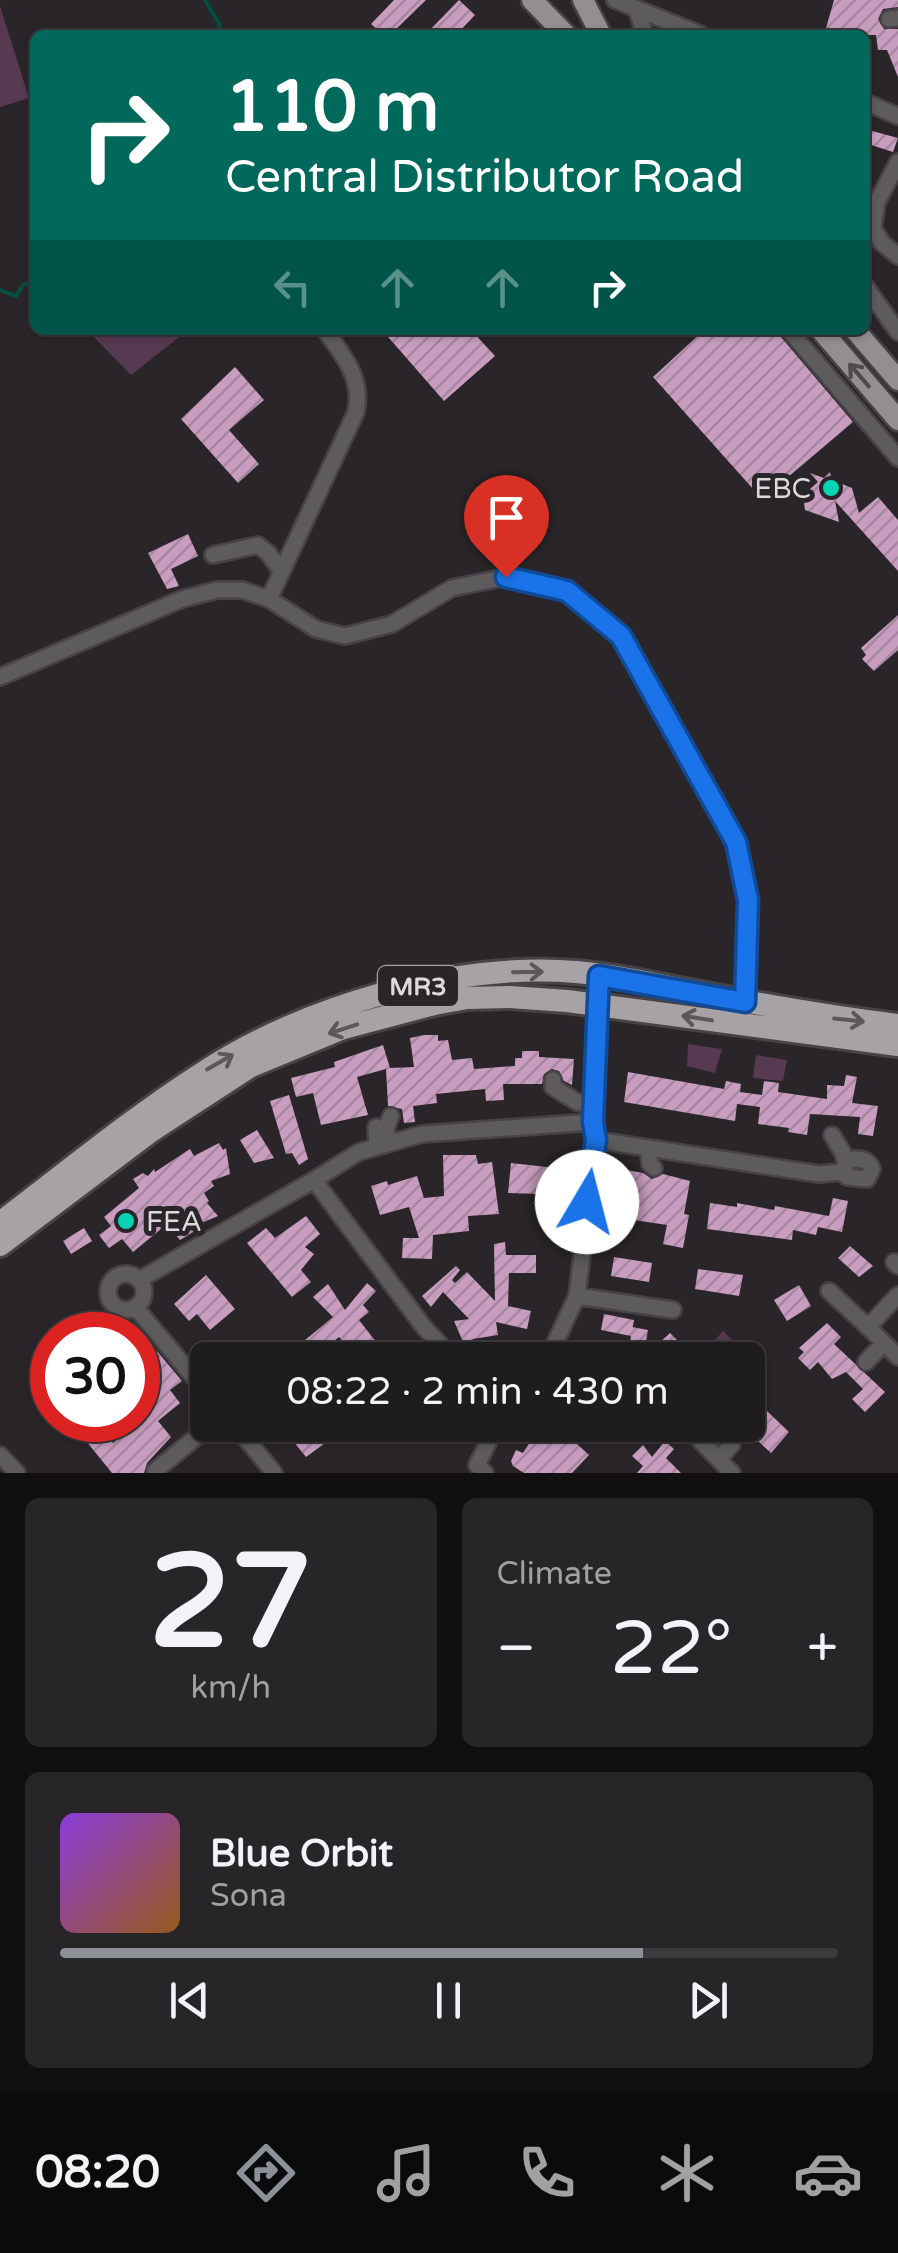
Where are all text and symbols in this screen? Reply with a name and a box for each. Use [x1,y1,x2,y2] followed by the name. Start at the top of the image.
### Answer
[225,66,439,150] text: 110 m
[60,70,190,200] icon: right
[225,151,744,205] text: Central Distributor Road
[265,260,320,315] icon: left
[370,260,425,315] icon: ahead
[475,260,530,315] icon: ahead
[580,260,635,315] icon: right
[849,363,871,389] one-way arrow
[754,472,811,506] place label: EBC
[464,475,549,578] pin
[820,477,842,499] marker: EBC
[479,490,534,545] icon: arrive
[512,963,544,982] one-way arrow
[378,966,458,1006] road number: MR3
[682,1009,714,1027] one-way arrow
[833,1010,865,1029] one-way arrow
[327,1022,359,1040] one-way arrow
[205,1052,234,1072] one-way arrow
[535,1150,639,1254] position arrow
[146,1205,202,1239] place label: FEA
[115,1210,137,1232] marker: FEA
[30,1312,160,1442] speed limit sign: 30
[286,1369,669,1415] text: 08:22 · 2 min · 430 m
[149,1526,312,1682] text: 27
[497,1555,612,1593] text: Climate
[610,1604,733,1694] text: 22°
[497,1616,536,1682] text: −
[807,1616,838,1682] text: +
[191,1669,271,1707] text: km/h
[210,1831,393,1877] text: Blue Orbit
[210,1877,287,1915] text: Sona
[162,1973,217,2028] icon: previous
[421,1973,476,2028] icon: pause
[681,1973,736,2028] icon: next
[231,2138,301,2208] icon: directions
[371,2138,441,2208] icon: music
[512,2138,582,2208] icon: phone
[652,2138,722,2208] icon: climate
[793,2138,863,2208] icon: car
[35,2146,160,2200] text: 08:20

